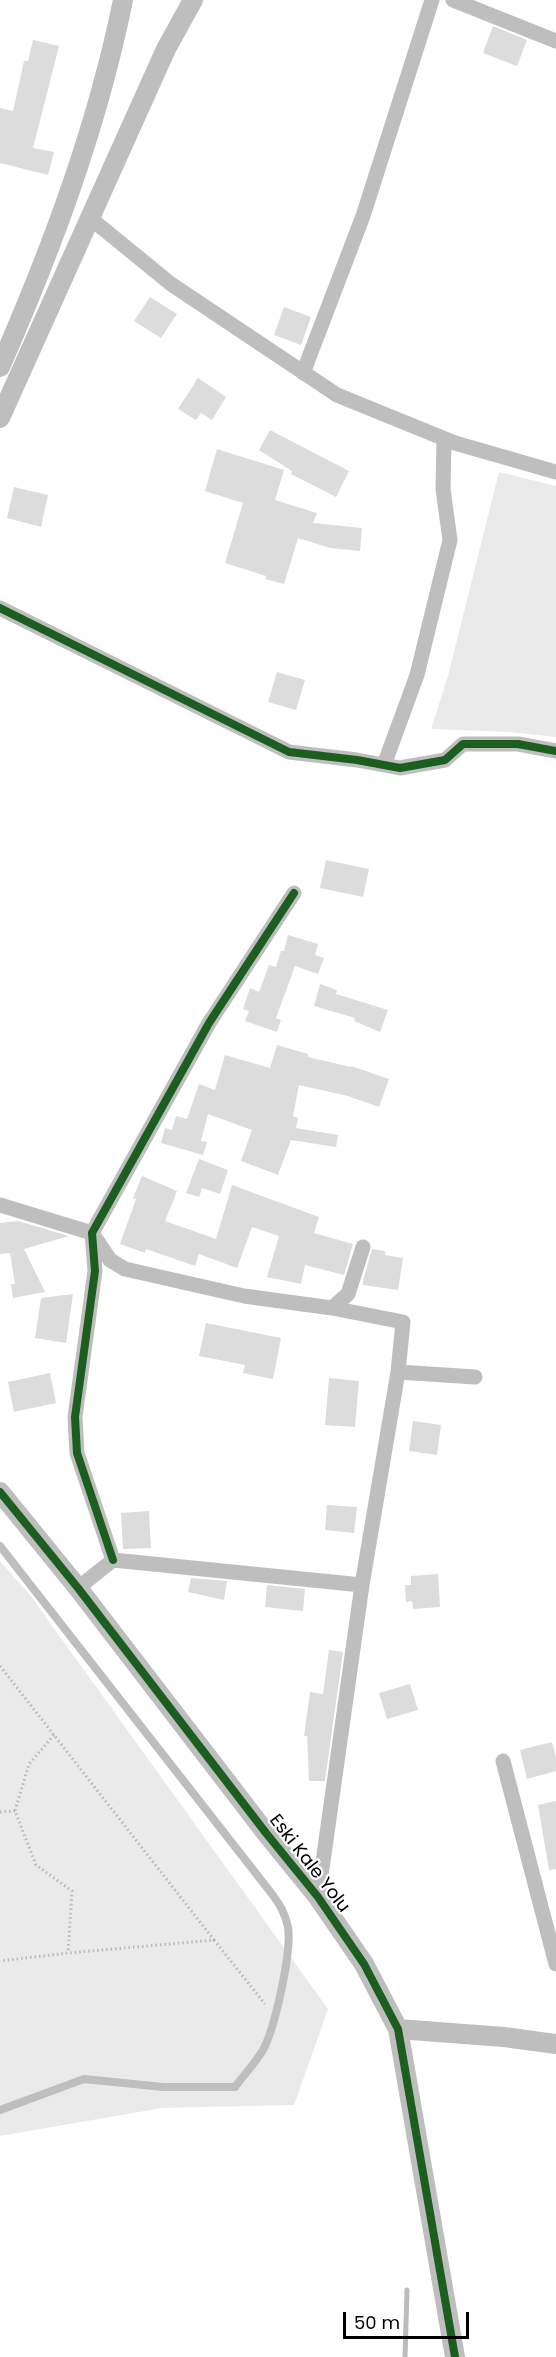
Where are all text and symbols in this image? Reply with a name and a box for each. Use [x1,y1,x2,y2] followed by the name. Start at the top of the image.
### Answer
[264,1811,354,1917] street label: Eski Kale Yolu
[346,2300,472,2338] scale bar
[354,2310,400,2335] text: 50 m

